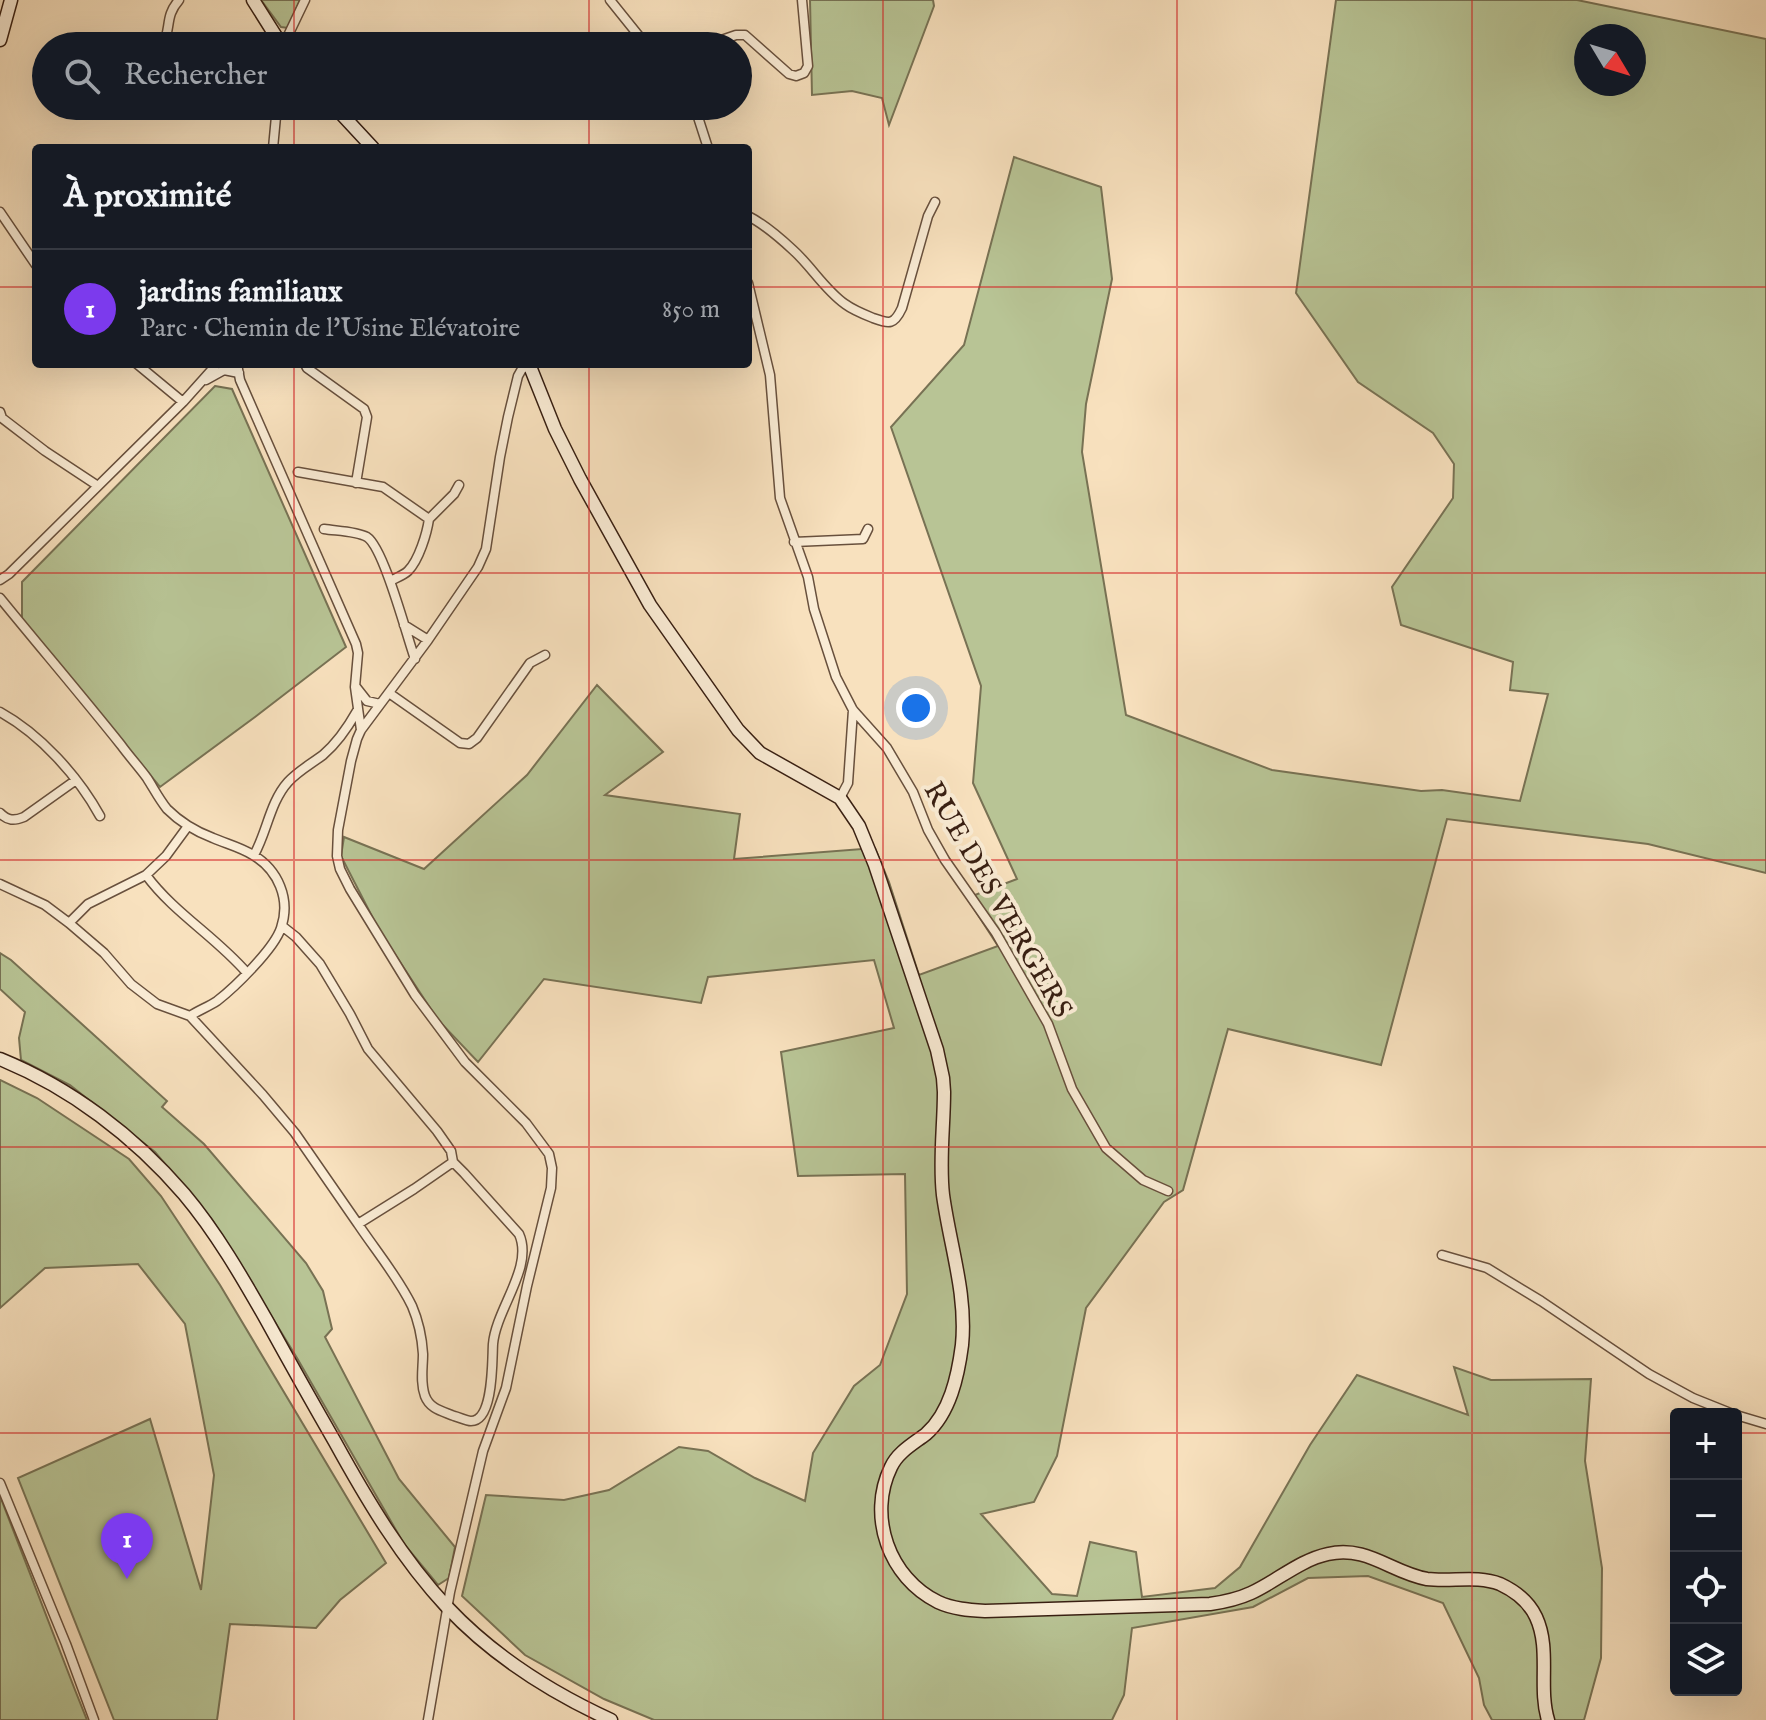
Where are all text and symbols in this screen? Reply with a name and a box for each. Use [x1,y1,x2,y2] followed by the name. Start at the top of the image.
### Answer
[1574,24,1646,96] north arrow
[32,32,752,120] search box
[60,54,104,98] icon: search
[124,57,268,95] text: Rechercher
[64,175,231,218] text: À proximité
[140,274,343,312] text: jardins familiaux
[85,293,95,326] text: 1
[662,293,720,326] text: 850 m
[140,312,520,345] text: Parc · Chemin de l'Usine Elévatoire
[896,688,936,728] your location
[915,776,1079,1025] street label: RUE DES VERGERS
[1670,1408,1742,1696] map controls
[1670,1408,1742,1480] button: +
[1670,1480,1742,1552] button: −
[101,1513,153,1579] pin: 1
[1670,1552,1742,1624] button: locate
[1670,1624,1742,1696] button: layers

